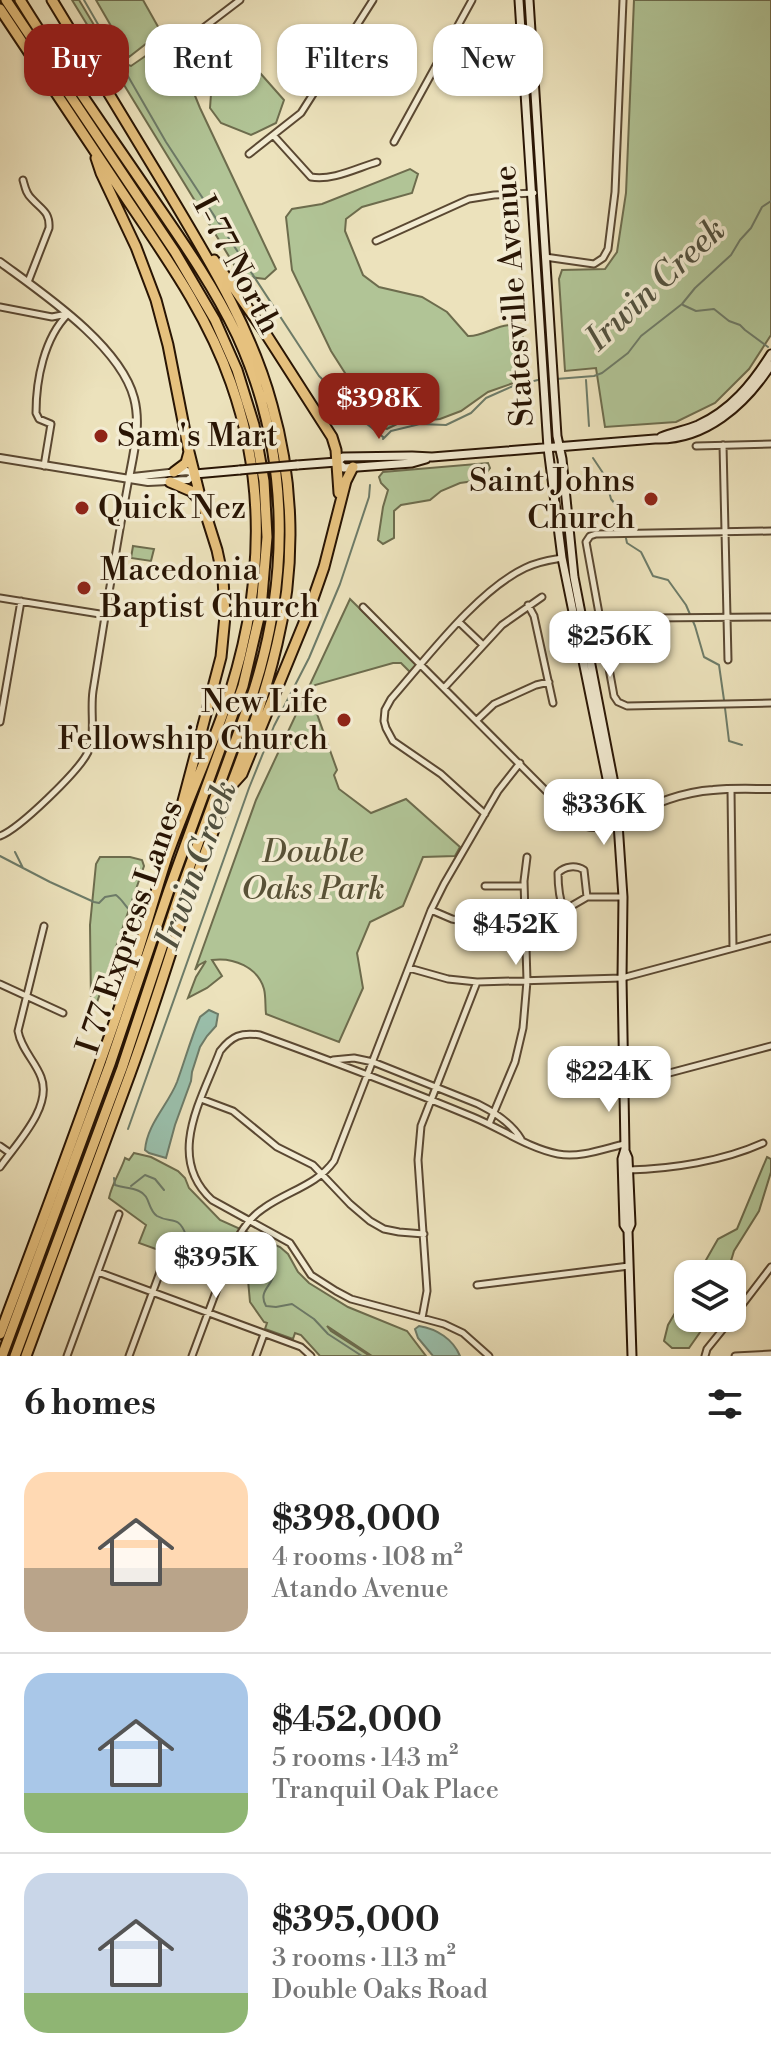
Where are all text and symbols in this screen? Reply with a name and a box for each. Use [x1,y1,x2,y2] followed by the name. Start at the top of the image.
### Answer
[24,24,129,96] chip: Buy
[145,24,261,96] chip: Rent
[277,24,417,96] chip: Filters
[433,24,543,96] chip: New
[485,164,543,428] street label: Statesville Avenue
[184,189,290,341] street label: I-77 North
[577,210,735,361] water label: Irwin Creek
[323,373,435,441] pin: $398K
[336,383,422,415] text: $398K
[117,416,278,456] place label: Sam's Mart
[92,427,110,445] marker: Sam's Mart
[469,461,635,538] place label: Saint Johns Church
[98,488,246,528] place label: Quick Nez
[642,490,660,508] marker: Saint Johns Church
[73,499,91,517] marker: Quick Nez
[99,550,319,627] place label: Macedonia Baptist Church
[75,579,93,597] marker: Macedonia Baptist Church
[554,611,666,679] pin: $256K
[567,621,653,653] text: $256K
[58,682,328,759] place label: New Life Fellowship Church
[335,711,353,729] marker: New Life Fellowship Church
[147,775,247,956] water label: Irwin Creek
[548,779,660,847] pin: $336K
[562,789,646,821] text: $336K
[68,795,192,1059] street label: I 77 Express Lanes
[241,832,385,909] park label: Double Oaks Park
[460,899,572,967] pin: $452K
[473,909,559,941] text: $452K
[553,1046,665,1114] pin: $224K
[566,1056,652,1088] text: $224K
[160,1232,272,1300] pin: $395K
[174,1242,258,1274] text: $395K
[674,1260,746,1332] map controls
[674,1260,746,1332] button: layers
[703,1382,747,1426] icon: filters
[24,1383,156,1425] text: 6 homes
[272,1499,440,1541] text: $398,000
[88,1504,184,1600] icon: home
[272,1541,463,1573] text: 4 rooms · 108 m²
[272,1573,449,1605] text: Atando Avenue
[272,1700,442,1742] text: $452,000
[88,1705,184,1801] icon: home
[272,1742,458,1774] text: 5 rooms · 143 m²
[272,1774,499,1806] text: Tranquil Oak Place
[272,1900,440,1942] text: $395,000
[88,1905,184,2001] icon: home
[272,1942,456,1974] text: 3 rooms · 113 m²
[272,1974,488,2006] text: Double Oaks Road

